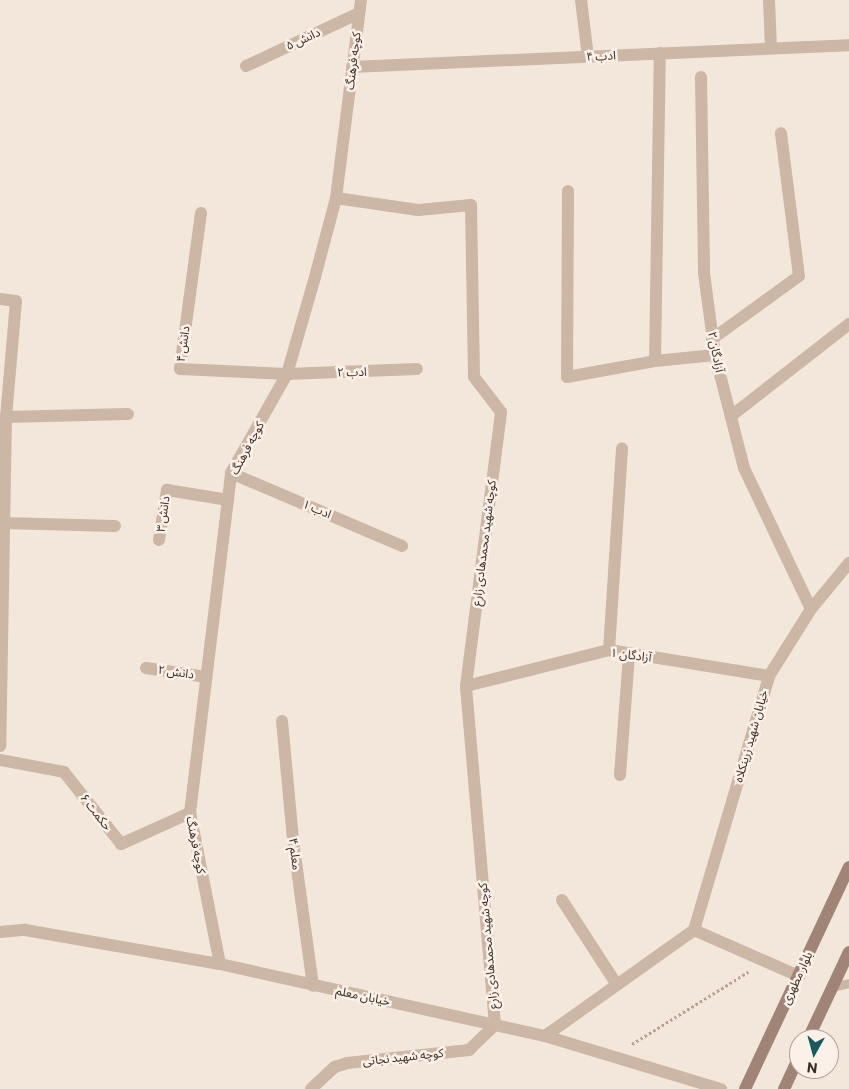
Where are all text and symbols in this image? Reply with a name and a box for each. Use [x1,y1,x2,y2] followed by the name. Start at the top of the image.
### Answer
[284,25,322,53] street label: دانش ۵
[342,31,364,91] street label: کوچه فرهنگ
[586,48,616,64] street label: ادب ۴
[173,325,193,363] street label: دانش ۴
[705,330,727,374] street label: آزادگان ۲
[337,364,367,380] street label: ادب ۲
[227,419,267,477] street label: کوچه فرهنگ
[469,479,499,607] street label: کوچه شهید محمدهادی زارع
[153,495,173,533] street label: دانش ۳
[301,497,333,521] street label: ادب ۱
[610,645,652,665] street label: آزادگان ۱
[157,662,195,682] street label: دانش ۲
[731,688,771,784] street label: خیابان شهید زرینکلاه
[77,791,115,833] street label: حکمت ۶
[183,815,209,875] street label: کوچه فرهنگ
[286,837,304,871] street label: معلم ۴
[475,882,501,1010] street label: کوچه شهید محمدهادی زارع
[778,949,816,1007] street label: بلوار مطهری
[335,983,391,1009] street label: خیابان معلم
[789,1029,839,1079] north arrow
[362,1046,444,1068] street label: کوچه شهید نجاتی
[806,1059,818,1077] text: N

